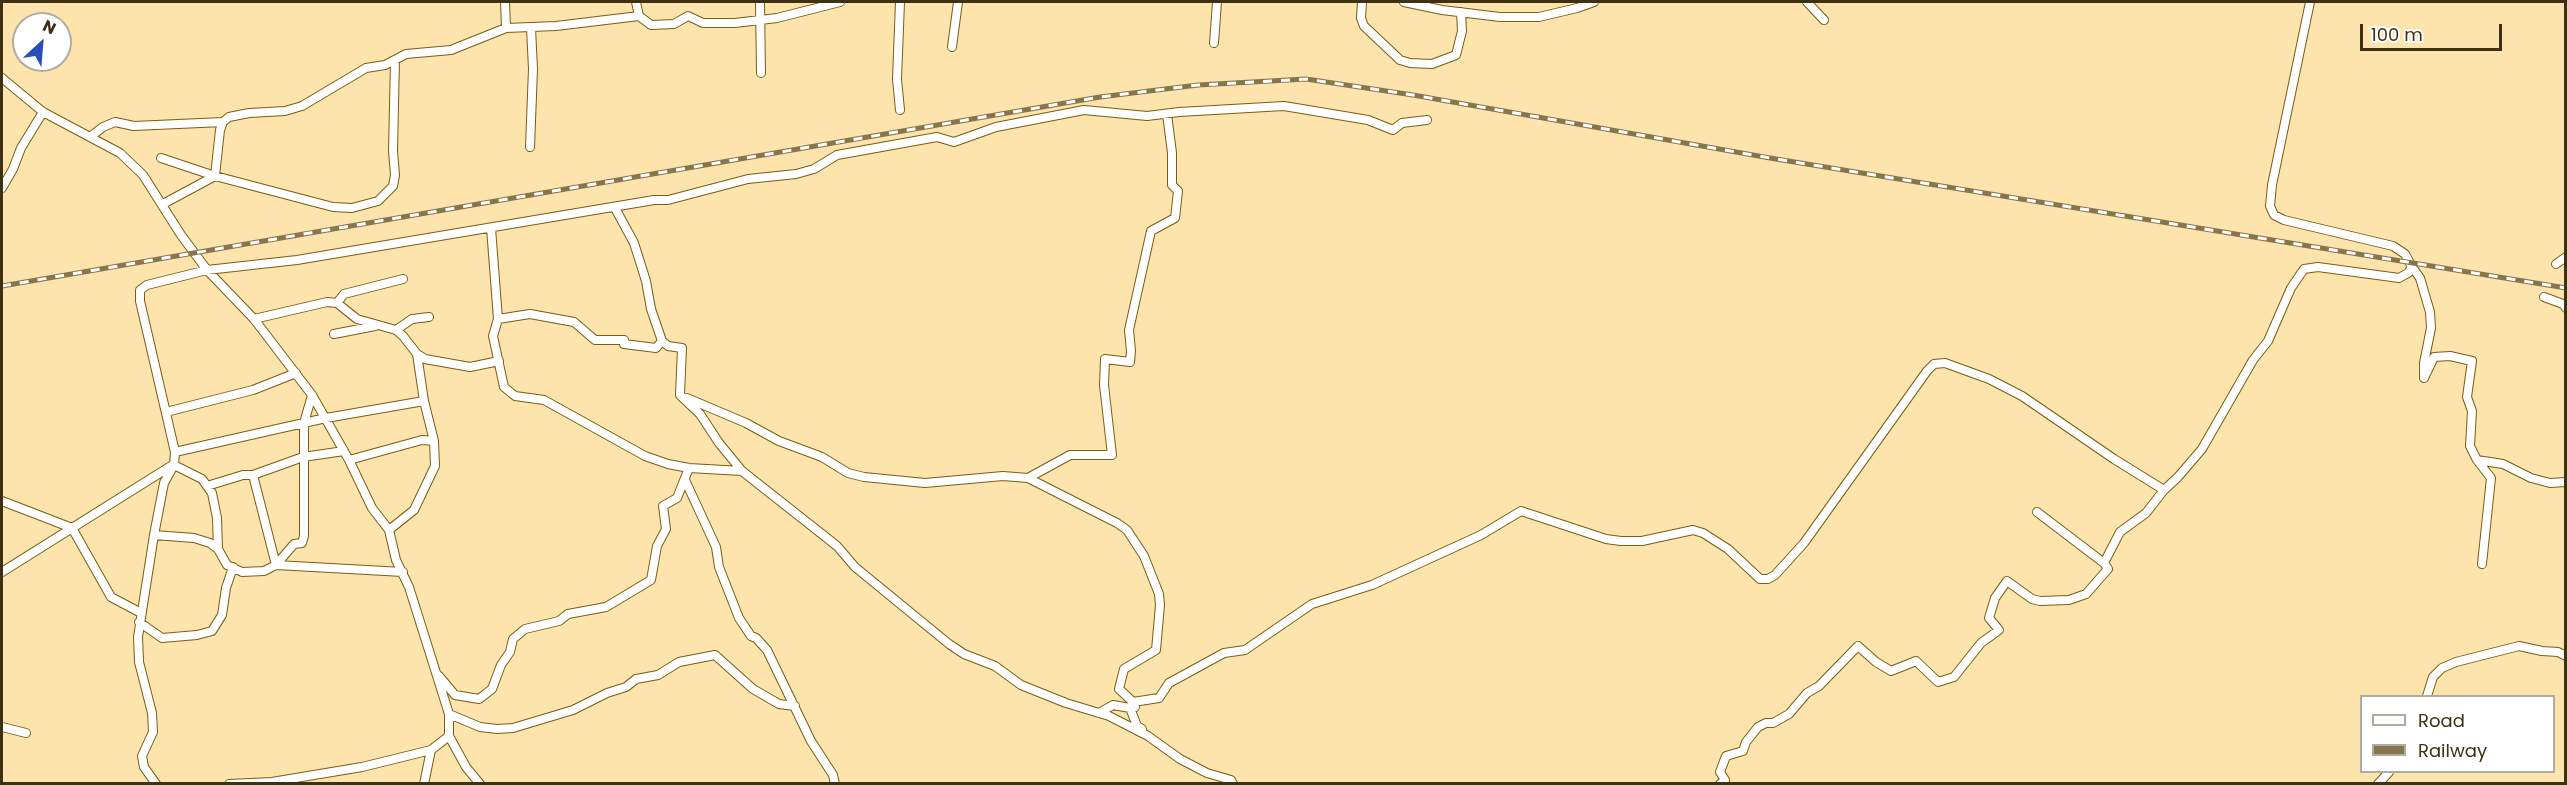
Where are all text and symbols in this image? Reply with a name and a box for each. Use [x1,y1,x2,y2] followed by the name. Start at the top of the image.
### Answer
[12,12,72,72] north arrow
[2363,12,2506,50] scale bar
[39,14,60,40] text: N
[2371,22,2423,47] text: 100 m
[2360,695,2555,773] legend
[2418,708,2465,733] text: Road
[2418,738,2487,763] text: Railway

